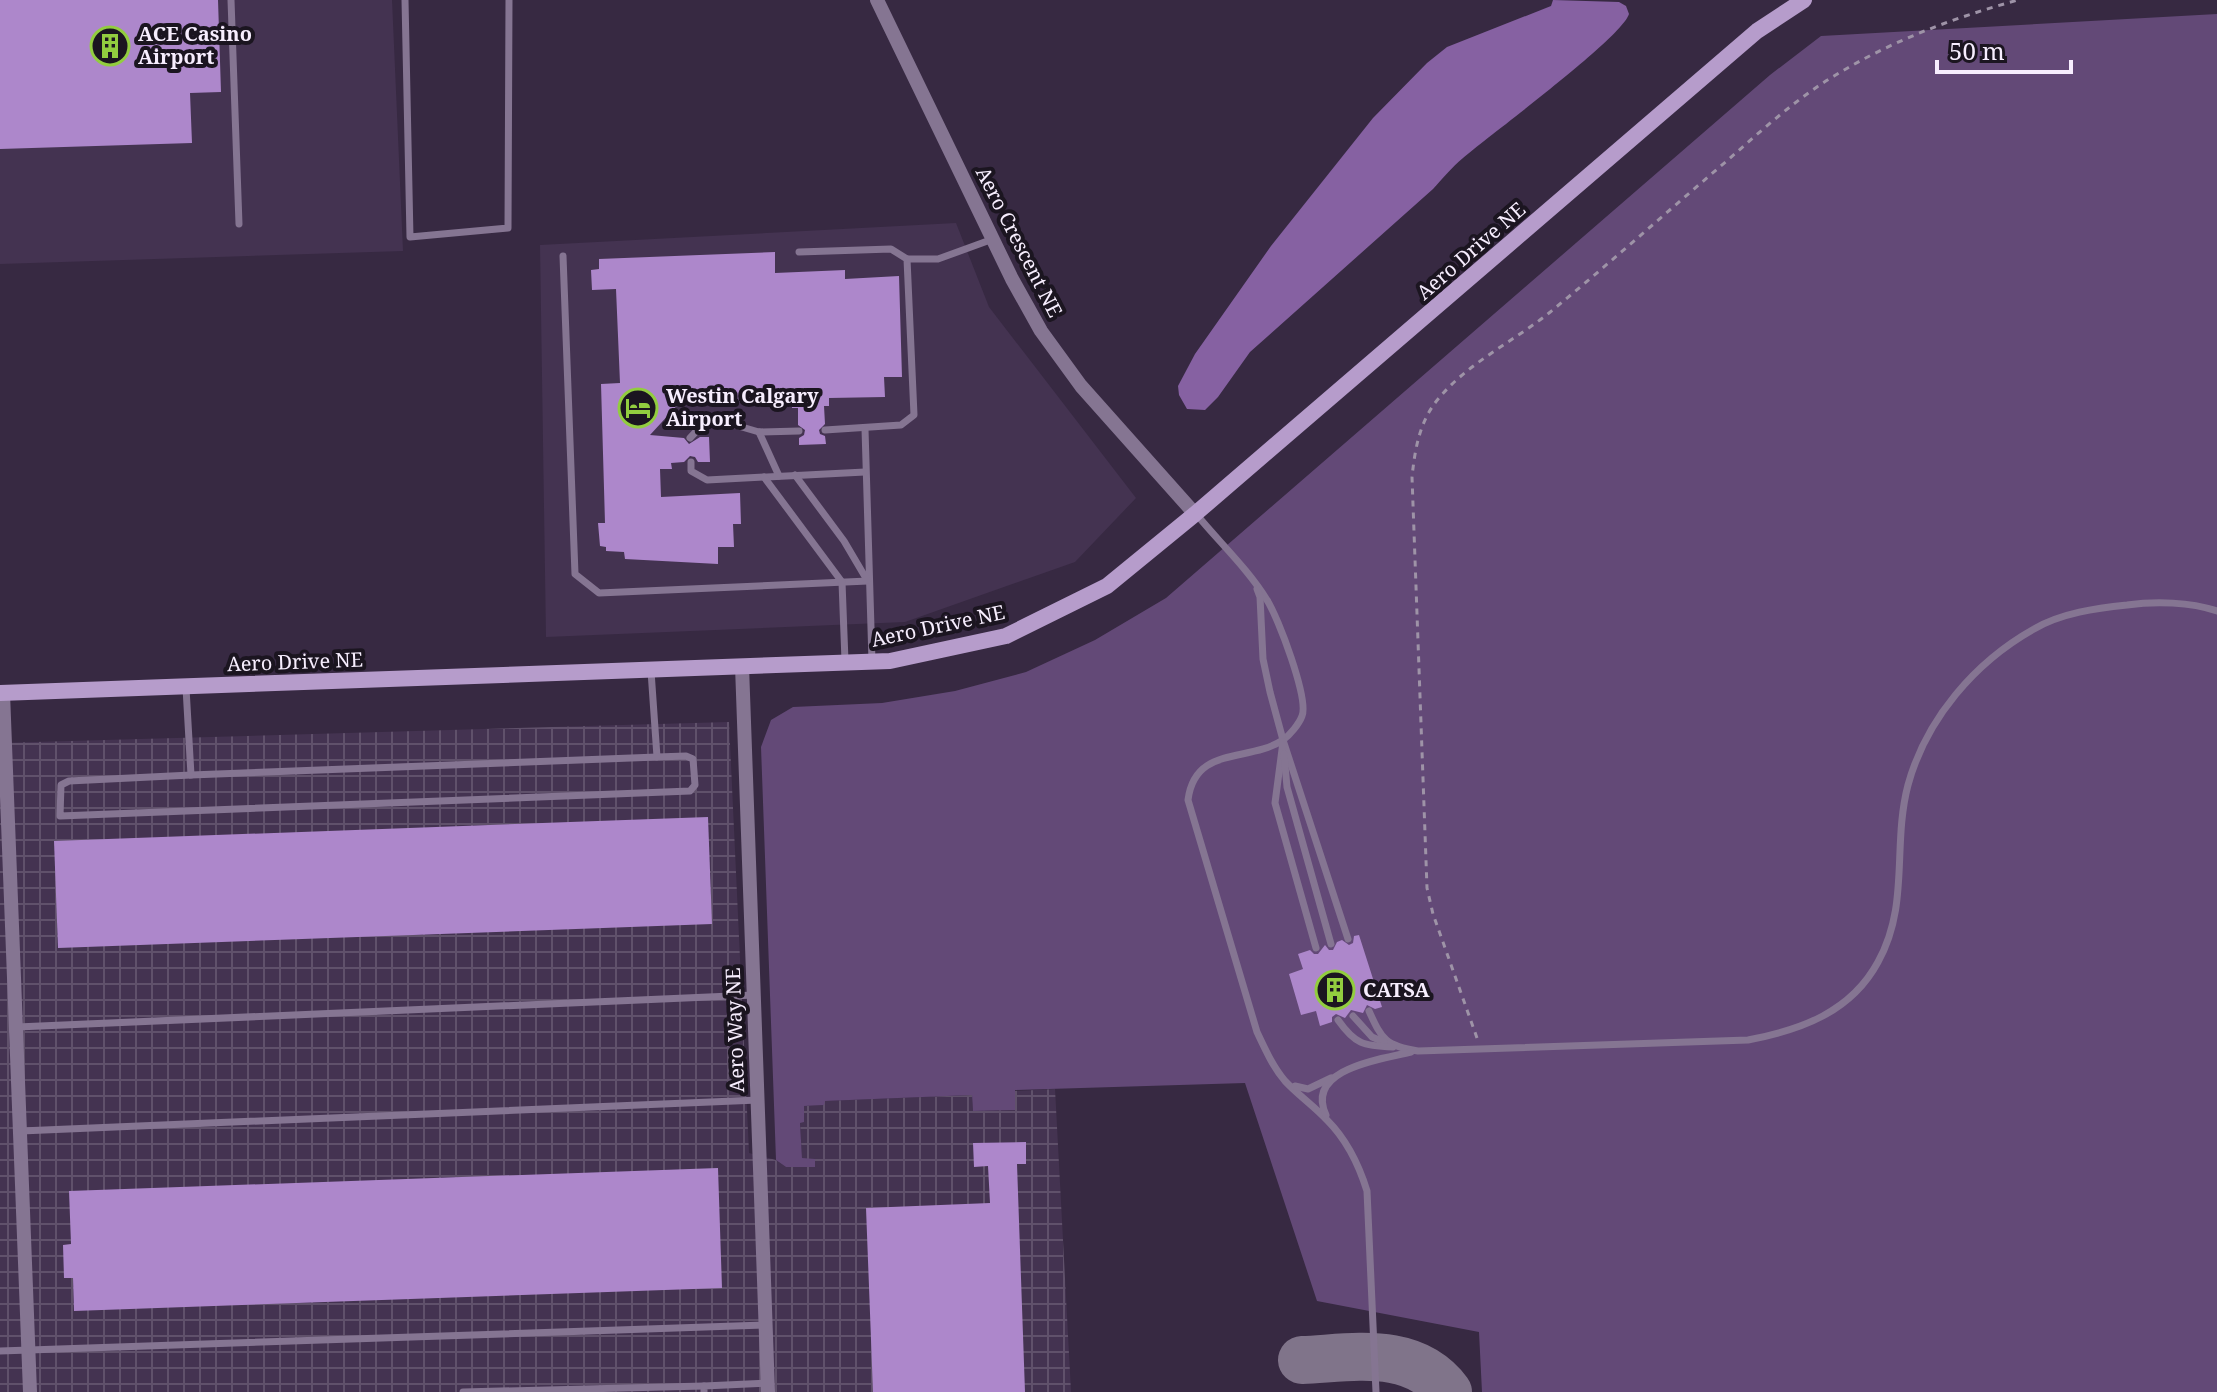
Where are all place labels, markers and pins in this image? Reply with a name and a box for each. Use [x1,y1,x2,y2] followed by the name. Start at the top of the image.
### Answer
[138,20,252,70] place label: ACE Casino Airport
[89,25,131,67] building icon: ACE Casino Airport
[666,382,819,432] place label: Westin Calgary Airport
[617,387,659,429] hotel icon: Westin Calgary Airport
[1314,969,1356,1011] building icon: CATSA
[1363,976,1430,1003] place label: CATSA

